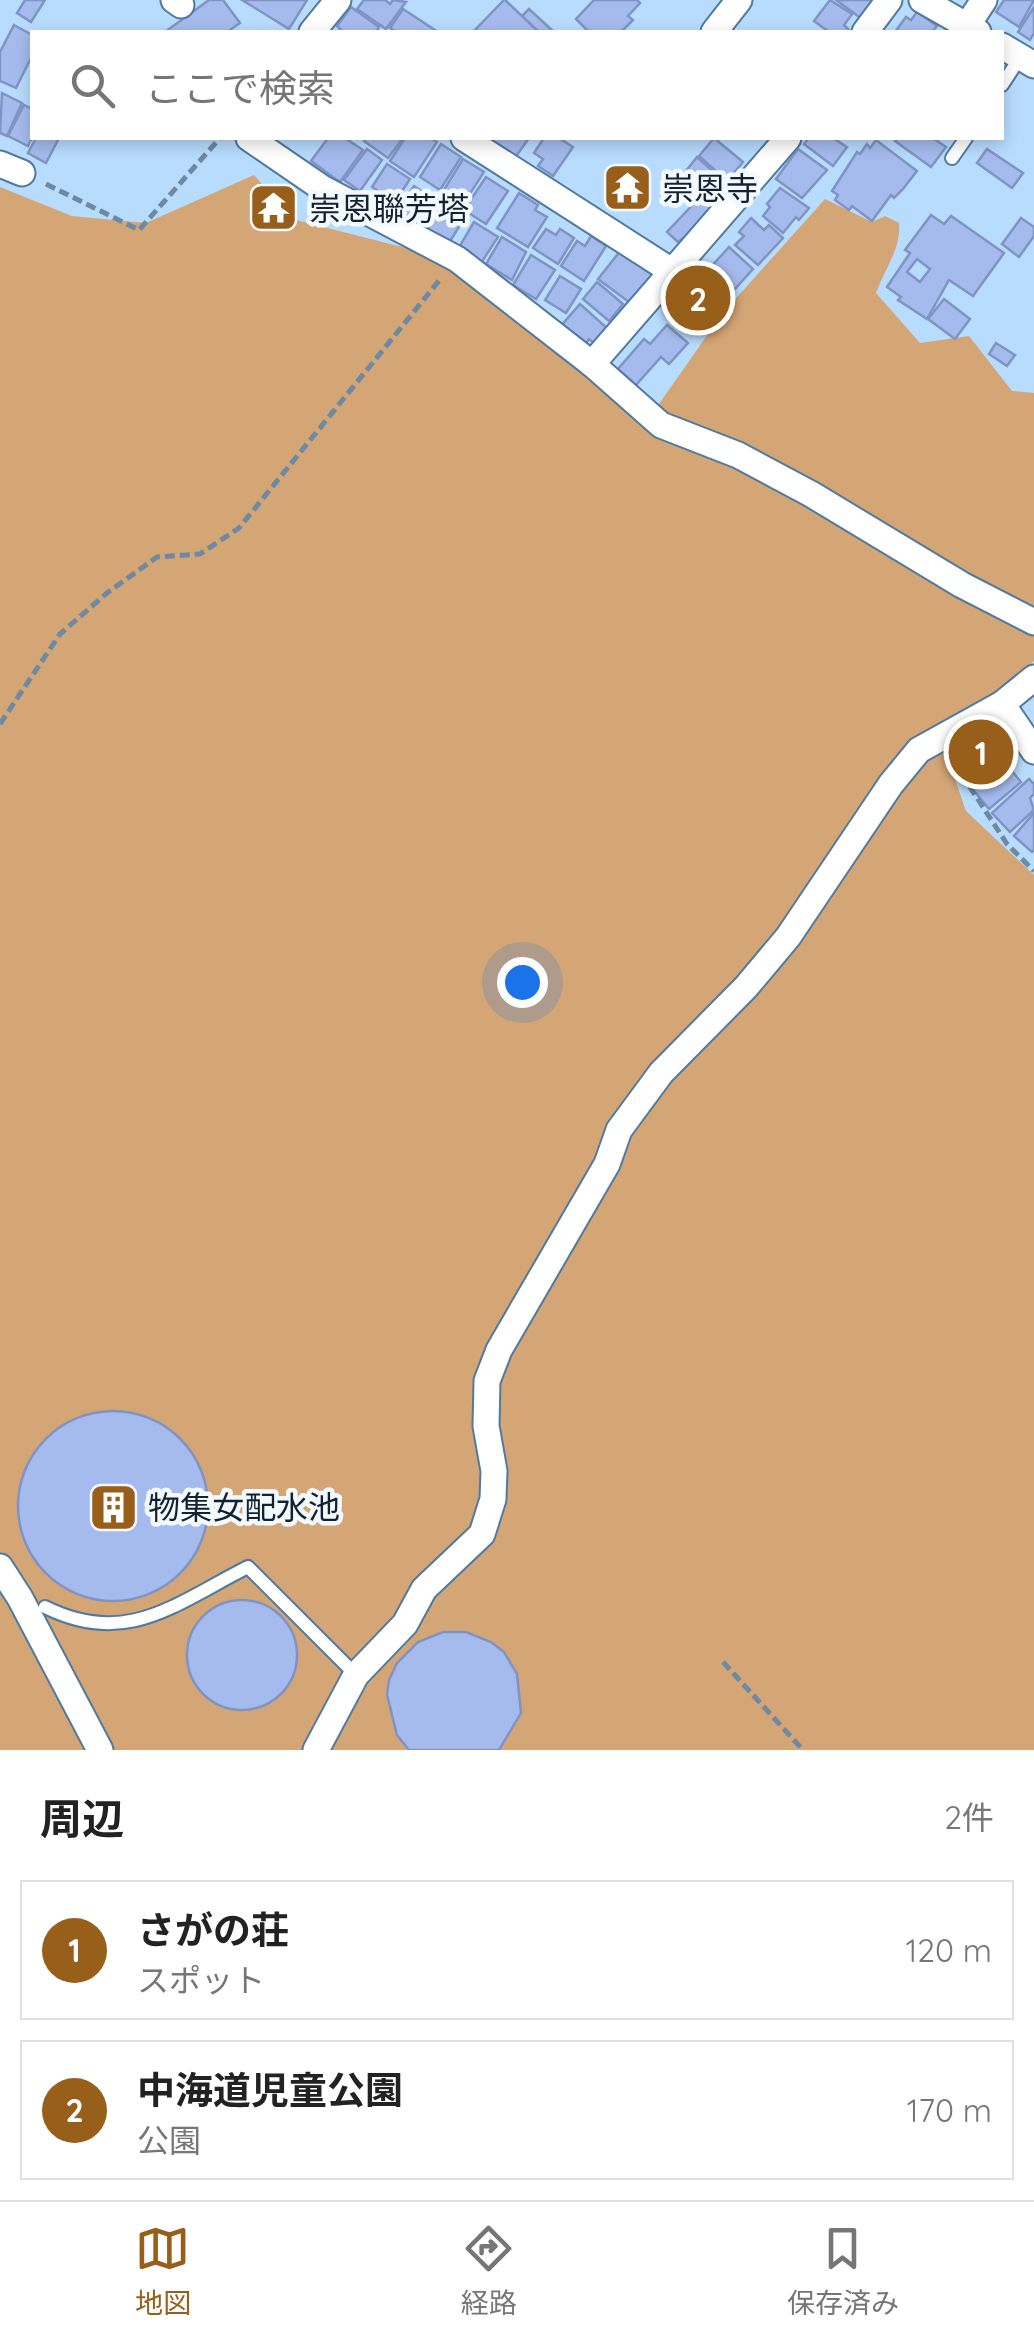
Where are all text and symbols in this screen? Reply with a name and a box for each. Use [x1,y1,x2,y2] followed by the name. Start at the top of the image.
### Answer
[30,30,1004,140] search box
[65,58,120,113] icon: search
[145,64,335,112] text: ここで検索
[601,162,653,214] temple icon: 崇恩寺
[662,168,758,208] place label: 崇恩寺
[248,182,300,234] temple icon: 崇恩聯芳塔
[309,188,469,228] place label: 崇恩聯芳塔
[666,260,730,336] pin: 2
[948,714,1014,790] pin: 1
[497,957,548,1008] your location
[87,1481,139,1533] building icon: 物集女配水池
[148,1487,340,1527] place label: 物集女配水池
[40,1792,124,1845] text: 周辺
[944,1797,994,1837] text: 2件
[137,1906,289,1954] text: さがの荘
[68,1930,81,1970] text: 1
[905,1930,992,1970] text: 120 m
[137,1960,265,2000] text: スポット
[137,2066,403,2114] text: 中海道児童公園
[65,2090,84,2130] text: 2
[907,2090,992,2130] text: 170 m
[137,2120,201,2160] text: 公園
[135,2221,191,2321] tab: 地図
[461,2221,517,2321] tab: 経路
[787,2221,899,2321] tab: 保存済み

